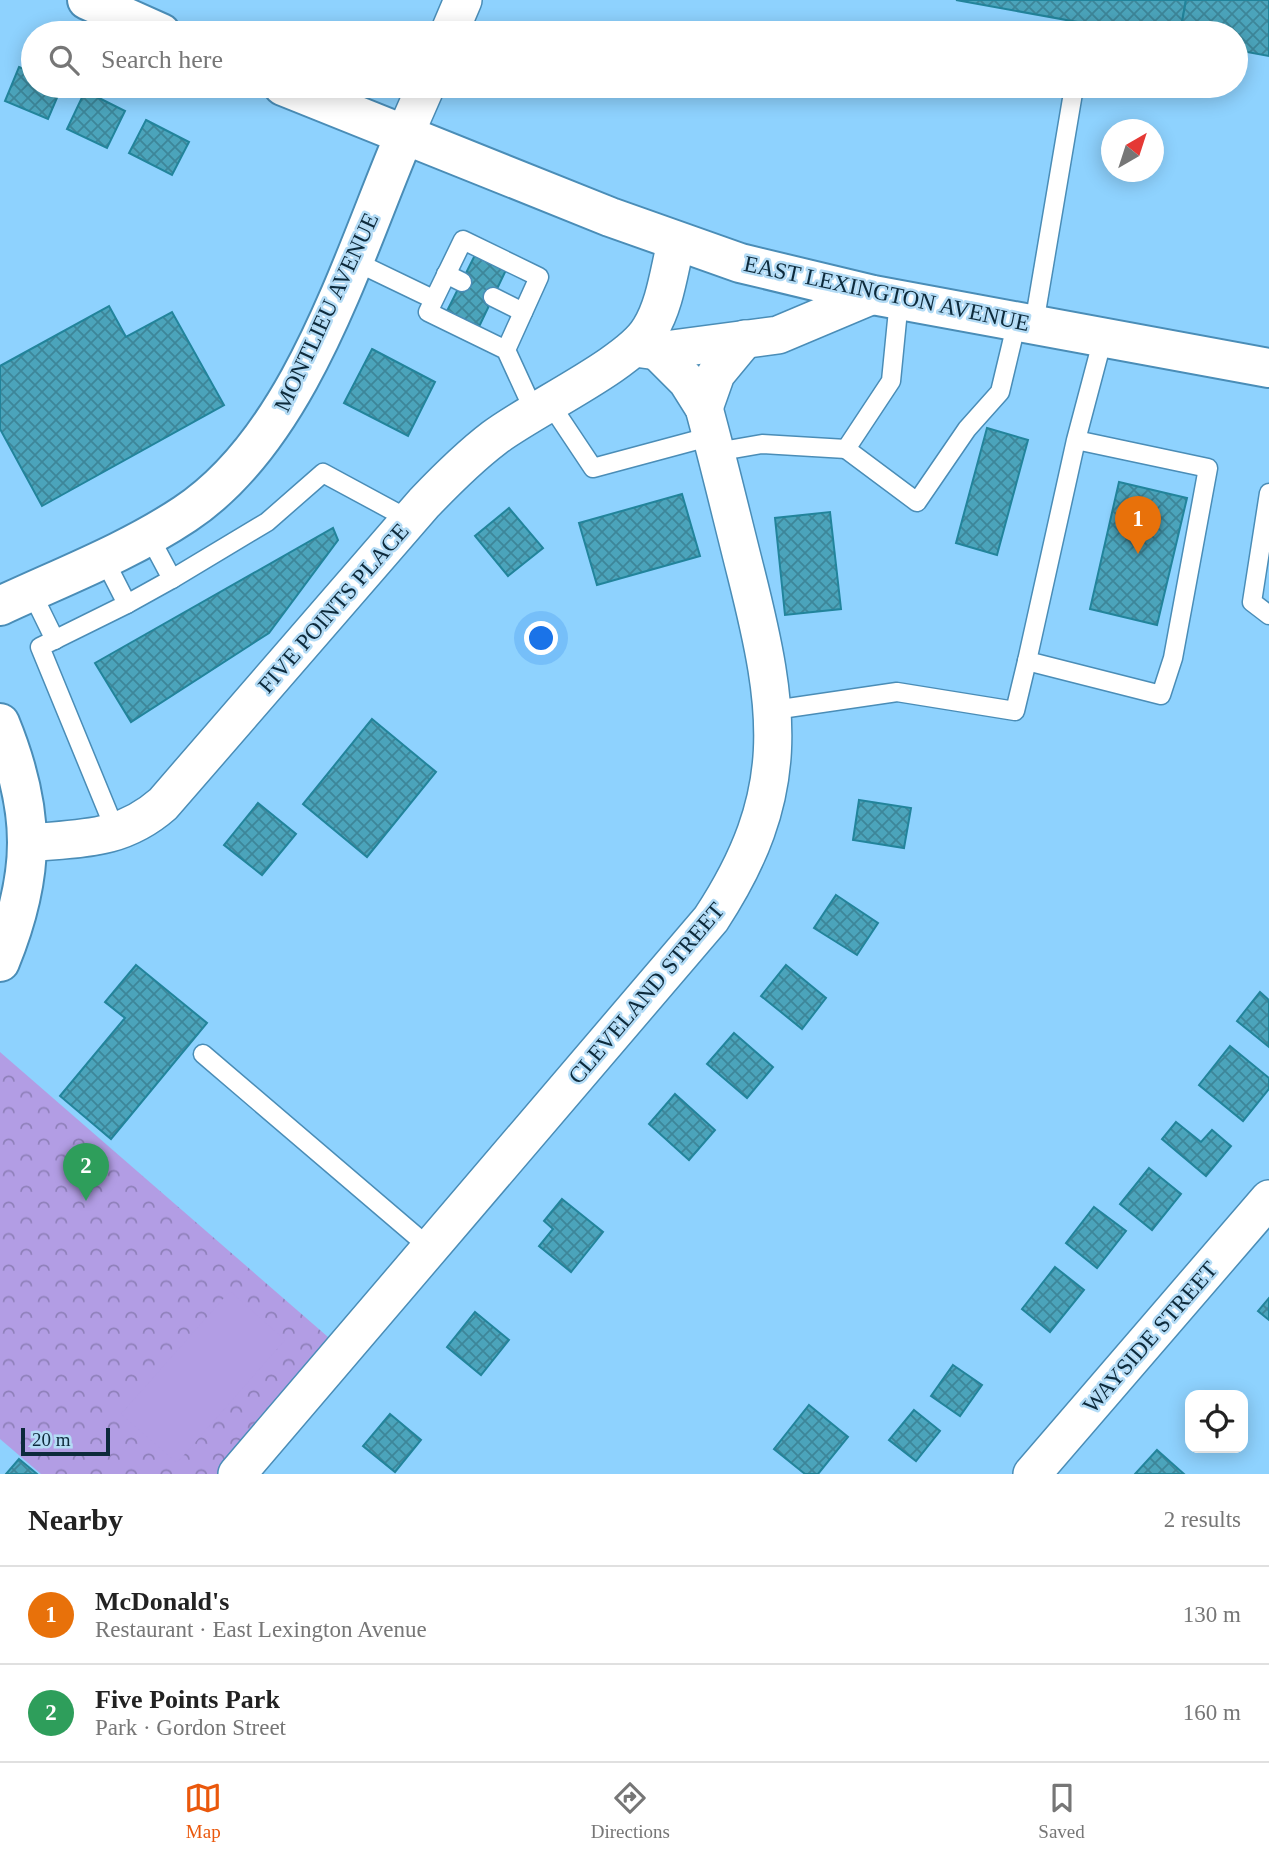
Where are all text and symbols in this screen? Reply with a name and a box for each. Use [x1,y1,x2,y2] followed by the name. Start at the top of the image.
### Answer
[21,21,1248,98] search box
[45,41,83,79] icon: search
[101,45,223,74] text: Search here
[1101,119,1164,182] north arrow
[269,209,383,415] street label: MONTLIEU AVENUE
[742,251,1032,336] street label: EAST LEXINGTON AVENUE
[1115,496,1161,554] pin: 1
[253,519,414,698] street label: FIVE POINTS PLACE
[524,621,558,655] your location
[564,898,729,1089] street label: CLEVELAND STREET
[63,1143,109,1201] pin: 2
[1078,1257,1223,1418] street label: WAYSIDE STREET
[1185,1390,1248,1453] map controls
[1185,1390,1248,1453] button: locate
[21,1425,110,1457] scale bar
[32,1429,71,1450] text: 20 m
[28,1503,123,1536] text: Nearby
[1164,1507,1241,1532] text: 2 results
[95,1587,229,1616] text: McDonald's
[45,1602,57,1627] text: 1
[1183,1602,1241,1627] text: 130 m
[95,1617,427,1642] text: Restaurant · East Lexington Avenue
[95,1685,280,1714] text: Five Points Park
[45,1700,57,1725] text: 2
[1183,1700,1241,1725] text: 160 m
[95,1715,286,1740] text: Park · Gordon Street
[184,1779,222,1843] tab: Map
[591,1779,670,1843] tab: Directions
[1038,1779,1085,1843] tab: Saved

